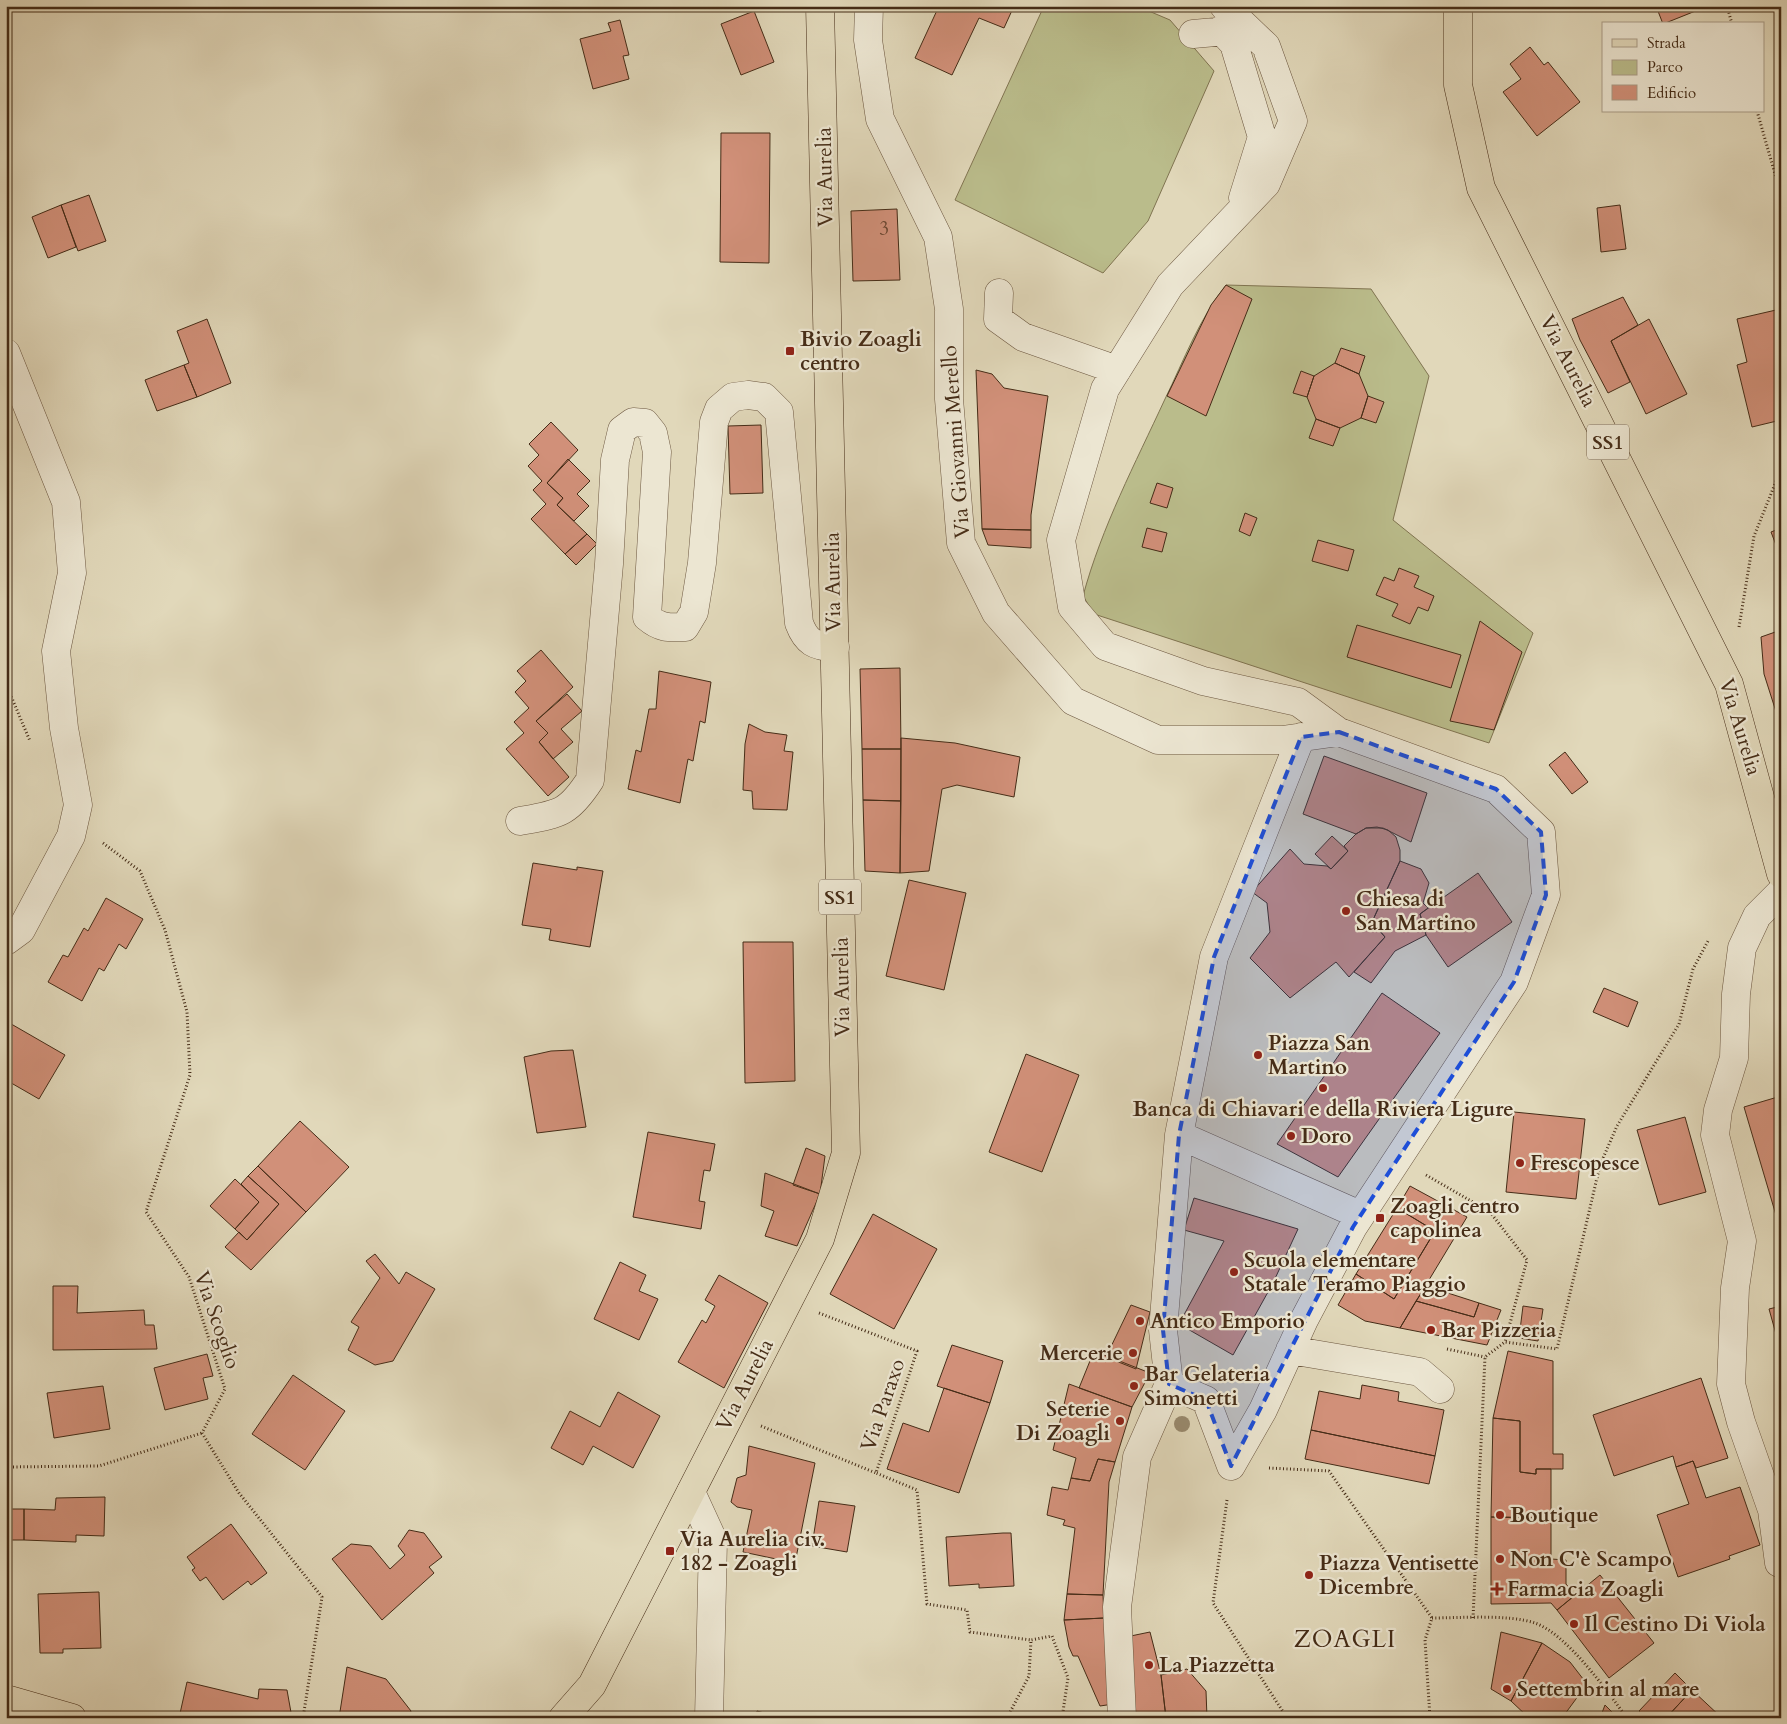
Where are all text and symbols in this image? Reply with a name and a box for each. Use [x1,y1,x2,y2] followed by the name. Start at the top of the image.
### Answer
[1602,22,1764,112] legend
[1647,33,1686,53] text: Strada
[1647,57,1683,77] text: Parco
[1647,83,1696,103] text: Edificio
[810,127,840,227] street label: Via Aurelia
[879,216,889,242] house number: 3
[1532,310,1604,412] street label: Via Aurelia
[800,325,922,378] place label: Bivio Zoagli centro
[935,344,977,540] street label: Via Giovanni Merello
[784,345,796,357] marker: Bivio Zoagli centro
[1587,424,1629,460] road number: SS1
[818,532,848,632] street label: Via Aurelia
[1712,675,1768,779] street label: Via Aurelia
[819,880,861,914] road number: SS1
[1356,885,1476,938] place label: Chiesa di San Martino
[1340,905,1352,917] marker: Chiesa di San Martino
[827,937,857,1037] street label: Via Aurelia
[1268,1029,1371,1082] place label: Piazza San Martino
[1252,1049,1264,1061] marker: Piazza San Martino
[1317,1082,1329,1094] marker: Banca di Chiavari e della Riviera Ligure
[1132,1095,1514,1124] place label: Banca di Chiavari e della Riviera Ligure
[1301,1122,1352,1151] place label: Doro
[1285,1130,1297,1142] marker: Doro
[1530,1149,1640,1178] place label: Frescopesce
[1514,1157,1526,1169] marker: Frescopesce
[1390,1192,1520,1245] place label: Zoagli centro capolinea
[1374,1212,1386,1224] marker: Zoagli centro capolinea
[1244,1246,1466,1299] place label: Scuola elementare Statale Teramo Piaggio
[1228,1266,1240,1278] marker: Scuola elementare Statale Teramo Piaggio
[187,1267,247,1373] street label: Via Scoglio
[1150,1307,1305,1336] place label: Antico Emporio
[1134,1315,1146,1327] marker: Antico Emporio
[1441,1316,1557,1345] place label: Bar Pizzeria
[1425,1324,1437,1336] marker: Bar Pizzeria
[709,1334,781,1436] street label: Via Aurelia
[1040,1339,1123,1368] place label: Mercerie
[1127,1347,1139,1359] marker: Mercerie
[854,1355,912,1455] street label: Via Paraxo
[1144,1360,1271,1413] place label: Bar Gelateria Simonetti
[1128,1380,1140,1392] marker: Bar Gelateria Simonetti
[1016,1395,1110,1448] place label: Seterie Di Zoagli
[1114,1415,1126,1427] marker: Seterie Di Zoagli
[1510,1501,1599,1530] place label: Boutique
[1494,1509,1506,1521] marker: Boutique
[680,1525,825,1578] place label: Via Aurelia civ. 182 - Zoagli
[664,1545,676,1557] marker: Via Aurelia civ. 182 - Zoagli
[1510,1545,1672,1574] place label: Non C'è Scampo
[1319,1549,1479,1602] place label: Piazza Ventisette Dicembre
[1494,1553,1506,1565] marker: Non C'è Scampo
[1303,1569,1315,1581] marker: Piazza Ventisette Dicembre
[1507,1575,1664,1604] place label: Farmacia Zoagli
[1491,1583,1503,1595] marker: Farmacia Zoagli
[1584,1610,1766,1639] place label: Il Cestino Di Viola
[1568,1618,1580,1630] marker: Il Cestino Di Viola
[1294,1623,1396,1656] district label: ZOAGLI
[1159,1651,1276,1680] place label: La Piazzetta
[1143,1659,1155,1671] marker: La Piazzetta
[1517,1675,1700,1704] place label: Settembrin al mare
[1501,1683,1513,1695] marker: Settembrin al mare

